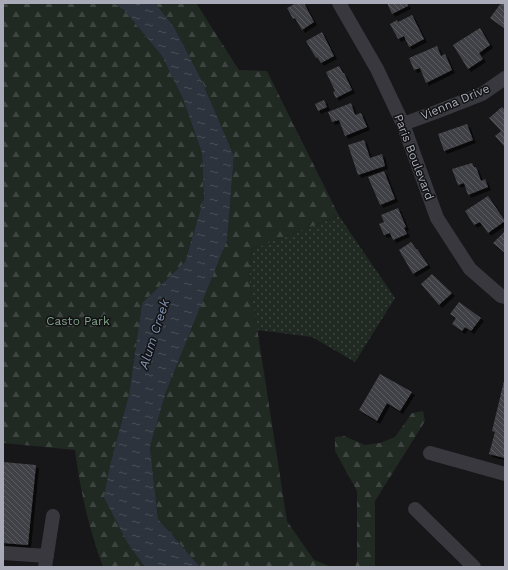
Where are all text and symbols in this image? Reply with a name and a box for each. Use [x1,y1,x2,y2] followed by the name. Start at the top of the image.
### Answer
[419,81,491,123] street label: Vienna Drive
[391,112,437,202] street label: Paris Boulevard
[135,297,173,372] water label: Alum Creek
[46,314,110,328] park label: Casto Park

